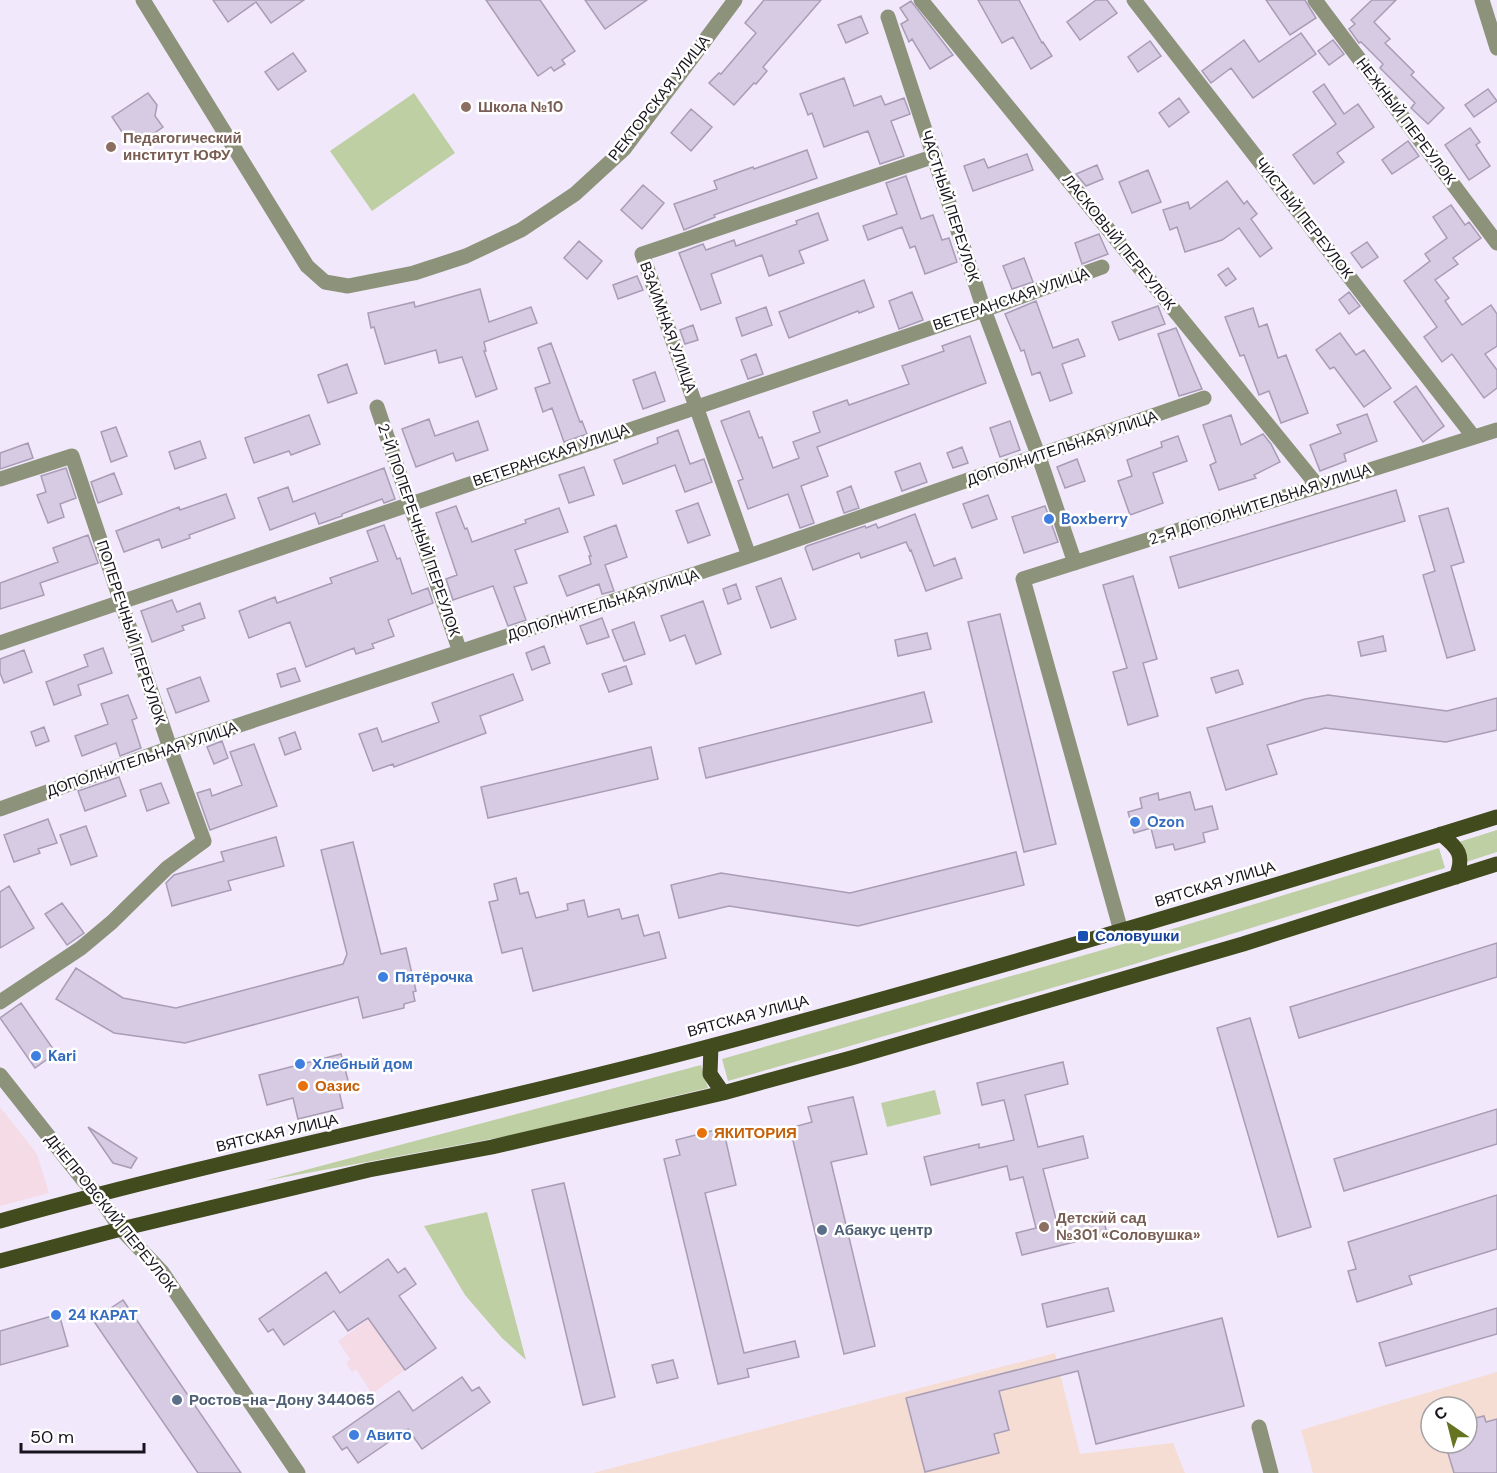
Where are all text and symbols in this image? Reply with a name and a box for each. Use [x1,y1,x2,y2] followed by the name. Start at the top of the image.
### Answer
[604,31,714,165] street label: РЕКТОРСКАЯ УЛИЦА
[1352,54,1460,189] street label: НЕЖНЫЙ ПЕРЕУЛОК
[478,97,563,117] place label: Школа №10
[459,100,473,114] marker: Школа №10
[123,128,242,165] place label: Педагогический институт ЮФУ
[916,128,984,285] street label: ЧАСТНЫЙ ПЕРЕУЛОК
[104,140,118,154] marker: Педагогический институт ЮФУ
[1250,153,1358,283] street label: ЧИСТЫЙ ПЕРЕУЛОК
[1058,170,1180,314] street label: ЛАСКОВЫЙ ПЕРЕУЛОК
[635,259,701,395] street label: ВЗАИМНАЯ УЛИЦА
[930,263,1092,335] street label: ВЕТЕРАНСКАЯ УЛИЦА
[964,406,1160,490] street label: ДОПОЛНИТЕЛЬНАЯ УЛИЦА
[470,419,632,491] street label: ВЕТЕРАНСКАЯ УЛИЦА
[373,421,465,639] street label: 2-Й ПОПЕРЕЧНЫЙ ПЕРЕУЛОК
[1146,459,1374,549] street label: 2-Я ДОПОЛНИТЕЛЬНАЯ УЛИЦА
[1061,509,1128,529] place label: Boxberry
[1042,512,1056,526] marker: Boxberry
[92,538,170,727] street label: ПОПЕРЕЧНЫЙ ПЕРЕУЛОК
[504,564,702,646] street label: ДОПОЛНИТЕЛЬНАЯ УЛИЦА
[44,717,240,801] street label: ДОПОЛНИТЕЛЬНАЯ УЛИЦА
[1147,812,1185,832] place label: Ozon
[1128,815,1142,829] marker: Ozon
[1152,856,1278,912] street label: ВЯТСКАЯ УЛИЦА
[1095,926,1180,946] place label: Соловушки
[1076,929,1090,943] marker: Соловушки
[395,967,473,987] place label: Пятёрочка
[376,970,390,984] marker: Пятёрочка
[685,990,811,1042] street label: ВЯТСКАЯ УЛИЦА
[48,1046,76,1066] place label: Kari
[29,1049,43,1063] marker: Kari
[312,1054,413,1074] place label: Хлебный дом
[293,1057,307,1071] marker: Хлебный дом
[315,1076,360,1096] place label: Оазис
[296,1079,310,1093] marker: Оазис
[214,1109,340,1157] street label: ВЯТСКАЯ УЛИЦА
[714,1123,797,1143] place label: ЯКИТОРИЯ
[695,1126,709,1140] marker: ЯКИТОРИЯ
[41,1130,181,1296] street label: ДНЕПРОВСКИЙ ПЕРЕУЛОК
[1056,1208,1201,1245] place label: Детский сад №301 «Соловушка»
[834,1220,933,1240] place label: Абакус центр
[1037,1220,1051,1234] marker: Детский сад №301 «Соловушка»
[815,1223,829,1237] marker: Абакус центр
[68,1305,138,1325] place label: 24 КАРАТ
[49,1308,63,1322] marker: 24 КАРАТ
[189,1390,375,1410] place label: Ростов-на-Дону 344065
[170,1393,184,1407] marker: Ростов-на-Дону 344065
[1419,1395,1479,1455] north arrow
[1430,1401,1452,1425] text: С
[21,1416,144,1454] scale bar
[30,1425,74,1449] text: 50 m
[366,1425,412,1445] place label: Авито
[347,1428,361,1442] marker: Авито

